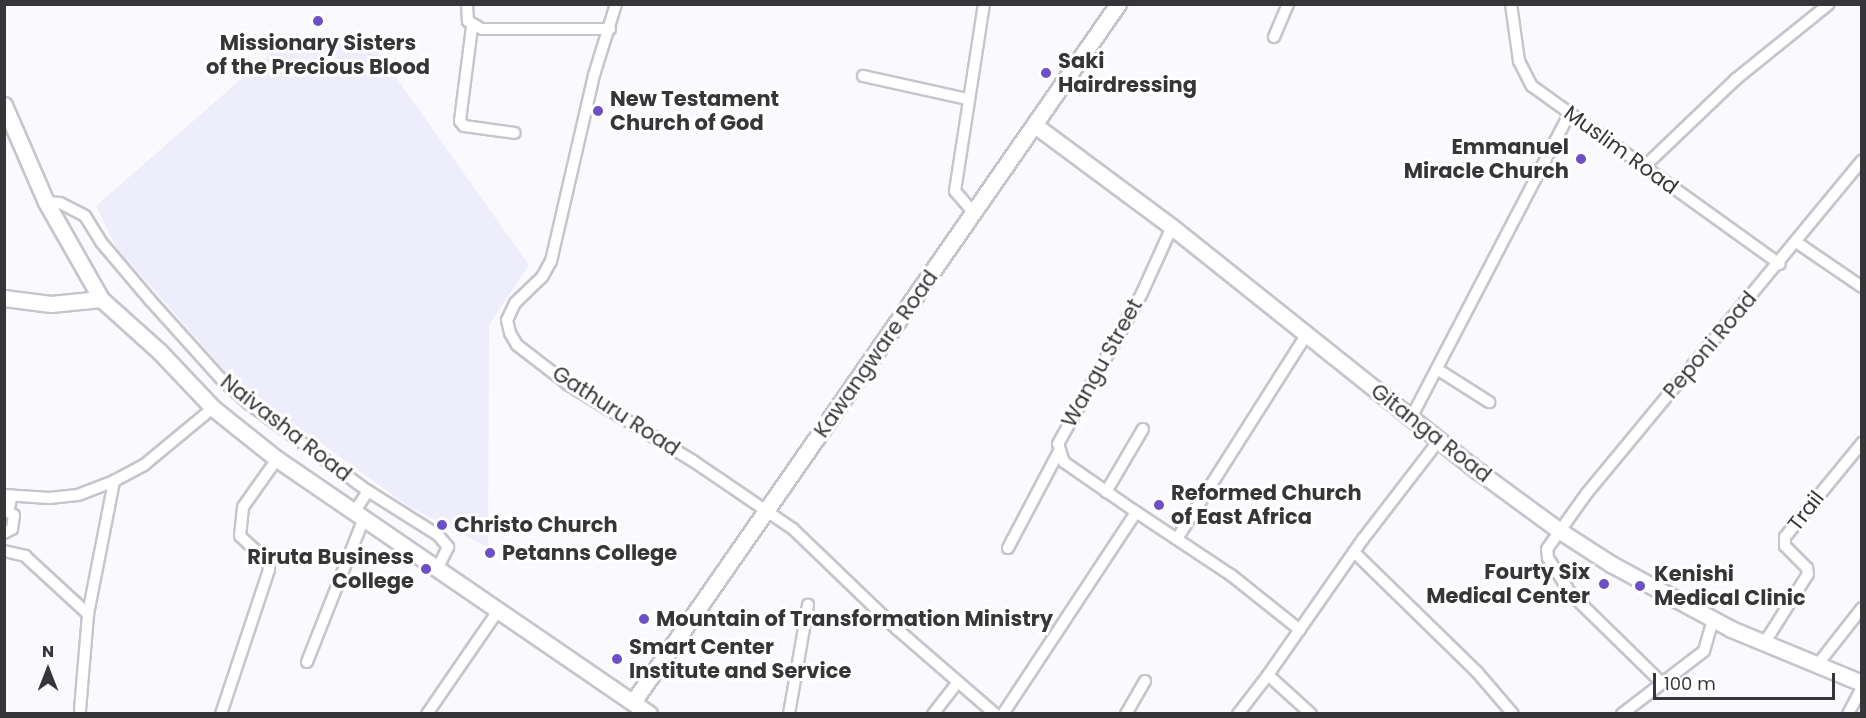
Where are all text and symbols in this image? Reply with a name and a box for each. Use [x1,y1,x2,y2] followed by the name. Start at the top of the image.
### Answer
[311,14,325,28] marker: Missionary Sisters of the Precious Blood
[206,30,430,80] place label: Missionary Sisters of the Precious Blood
[1058,48,1197,98] place label: Saki Hairdressing
[1039,66,1053,80] marker: Saki Hairdressing
[610,86,779,136] place label: New Testament Church of God
[1559,100,1683,200] street label: Muslim Road
[591,104,605,118] marker: New Testament Church of God
[1404,134,1569,184] place label: Emmanuel Miracle Church
[1574,152,1588,166] marker: Emmanuel Miracle Church
[809,266,943,442] street label: Kawangware Road
[1658,286,1762,404] street label: Peponi Road
[1056,294,1148,432] street label: Wangu Street
[548,361,684,461] street label: Gathuru Road
[216,369,356,487] street label: Naivasha Road
[1366,378,1496,488] street label: Gitanga Road
[1171,480,1362,530] place label: Reformed Church of East Africa
[1783,486,1829,536] street label: Trail
[1152,498,1166,512] marker: Reformed Church of East Africa
[454,512,618,538] place label: Christo Church
[435,518,449,532] marker: Christo Church
[502,540,677,566] place label: Petanns College
[247,544,414,594] place label: Riruta Business College
[483,546,497,560] marker: Petanns College
[1426,559,1590,609] place label: Fourty Six Medical Center
[1654,561,1806,611] place label: Kenishi Medical Clinic
[419,562,433,576] marker: Riruta Business College
[1595,575,1613,593] marker: Fourty Six Medical Center
[1631,577,1649,595] marker: Kenishi Medical Clinic
[656,606,1053,632] place label: Mountain of Transformation Ministry
[637,612,651,626] marker: Mountain of Transformation Ministry
[629,634,851,684] place label: Smart Center Institute and Service
[18,640,78,700] north arrow
[42,640,54,663] text: N
[610,652,624,666] marker: Smart Center Institute and Service
[1656,661,1838,699] scale bar
[1664,671,1716,696] text: 100 m

